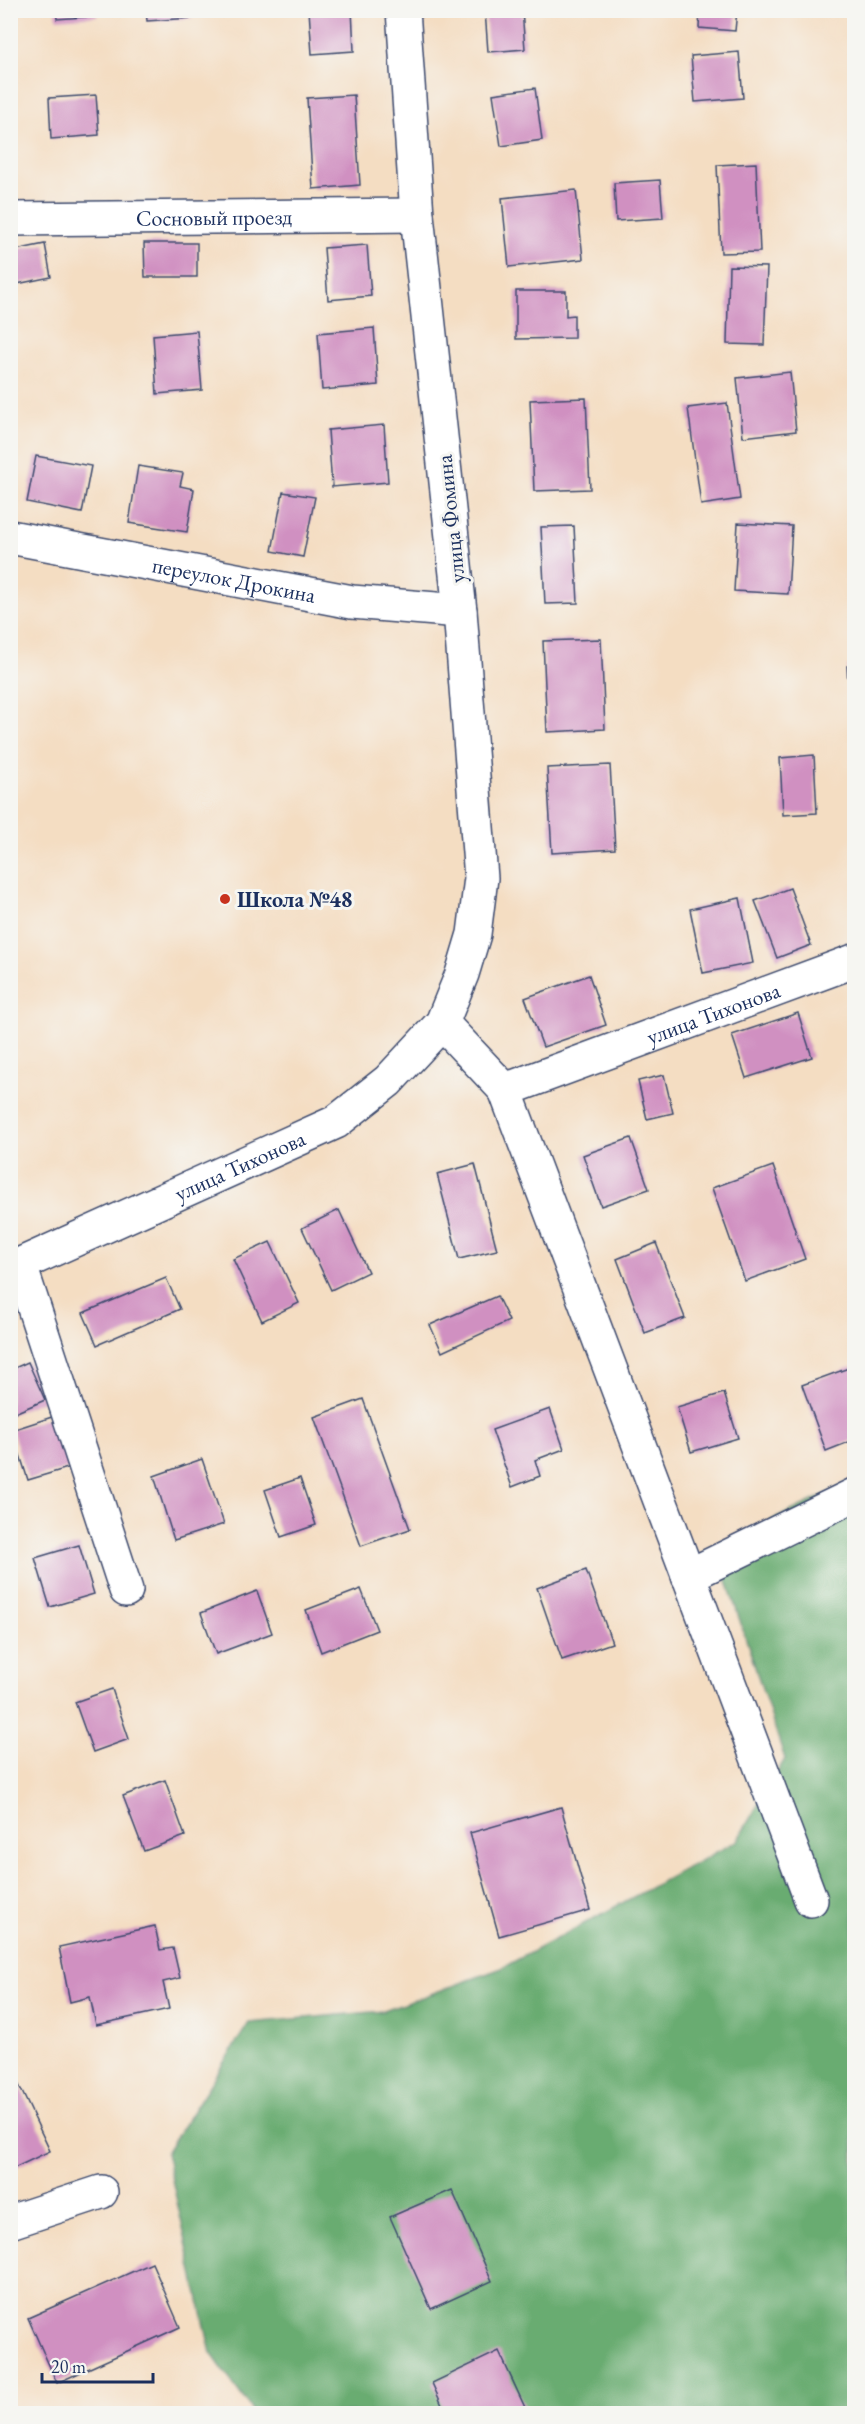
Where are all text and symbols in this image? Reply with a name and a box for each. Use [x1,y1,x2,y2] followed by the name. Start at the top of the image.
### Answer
[136,202,292,233] street label: Сосновый проезд
[429,453,472,585] street label: улица Фомина
[150,550,318,610] street label: переулок Дрокина
[237,885,352,914] place label: Школа №48
[218,892,232,906] marker: Школа №48
[643,976,784,1051] street label: улица Тихонова
[170,1124,310,1208] street label: улица Тихонова
[42,2346,153,2384] scale bar
[51,2355,86,2378] text: 20 m

